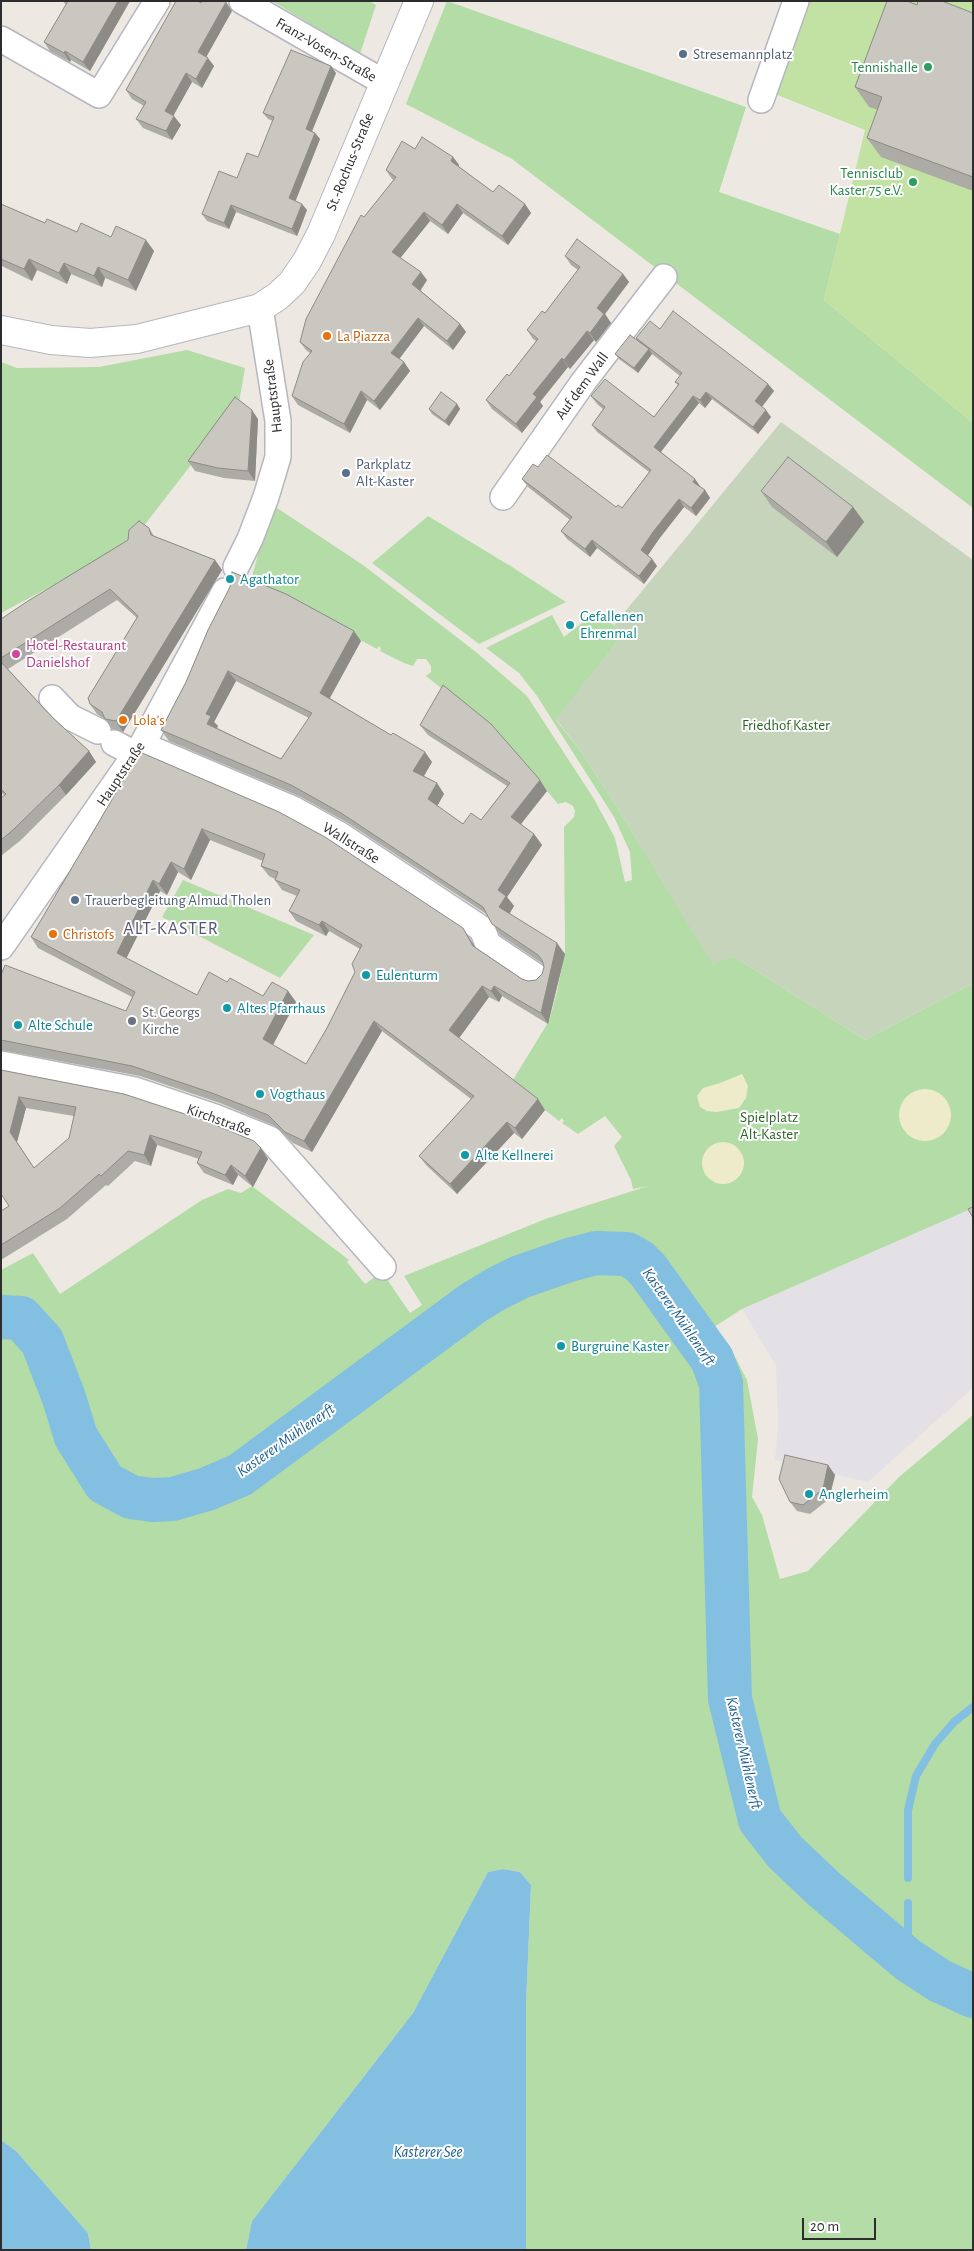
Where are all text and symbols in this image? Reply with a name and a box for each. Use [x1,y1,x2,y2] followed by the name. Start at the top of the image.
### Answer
[272,14,380,86] street label: Franz-Vosen-Straße
[693,45,792,63] place label: Stresemannplatz
[677,48,689,60] marker: Stresemannplatz
[851,58,918,76] place label: Tennishalle
[922,61,934,73] marker: Tennishalle
[322,110,378,214] street label: St.-Rochus-Straße
[830,164,903,199] place label: Tennisclub Kaster 75 e.V.
[907,176,919,188] marker: Tennisclub Kaster 75 e.V.
[337,327,390,345] place label: La Piazza
[321,330,333,342] marker: La Piazza
[552,349,612,423] street label: Auf dem Wall
[260,358,286,434] street label: Hauptstraße
[356,455,414,490] place label: Parkplatz Alt-Kaster
[340,467,352,479] marker: Parkplatz Alt-Kaster
[240,570,299,588] place label: Agathator
[224,573,236,585] marker: Agathator
[580,607,644,642] place label: Gefallenen Ehrenmal
[564,619,576,631] marker: Gefallenen Ehrenmal
[26,636,126,671] place label: Hotel-Restaurant Danielshof
[10,648,22,660] marker: Hotel-Restaurant Danielshof
[133,711,165,729] place label: Lola's
[117,714,129,726] marker: Lola's
[742,716,830,734] park label: Friedhof Kaster
[93,738,149,810] street label: Hauptstraße
[319,818,383,868] street label: Wallstraße
[85,891,271,909] place label: Trauerbegleitung Almud Tholen
[69,894,81,906] marker: Trauerbegleitung Almud Tholen
[122,918,220,940] district label: ALT-KASTER
[63,925,114,943] place label: Christofs
[47,928,59,940] marker: Christofs
[376,966,438,984] place label: Eulenturm
[360,969,372,981] marker: Eulenturm
[237,999,325,1017] place label: Altes Pfarrhaus
[221,1002,233,1014] marker: Altes Pfarrhaus
[142,1003,200,1038] place label: St. Georgs Kirche
[126,1015,138,1027] marker: St. Georgs Kirche
[28,1016,93,1034] place label: Alte Schule
[12,1019,24,1031] marker: Alte Schule
[270,1085,325,1103] place label: Vogthaus
[254,1088,266,1100] marker: Vogthaus
[184,1100,254,1140] street label: Kirchstraße
[740,1108,798,1143] park label: Spielplatz Alt-Kaster
[475,1146,554,1164] place label: Alte Kellnerei
[459,1149,471,1161] marker: Alte Kellnerei
[638,1264,720,1370] water label: Kasterer Mühlenerft
[571,1337,669,1355] place label: Burgruine Kaster
[555,1340,567,1352] marker: Burgruine Kaster
[233,1399,339,1481] water label: Kasterer Mühlenerft
[819,1485,888,1503] place label: Anglerheim
[803,1488,815,1500] marker: Anglerheim
[722,1695,766,1811] water label: Kasterer Mühlenerft
[394,2142,462,2162] water label: Kasterer See
[804,2208,878,2240] scale bar
[810,2219,839,2234] text: 20 m

